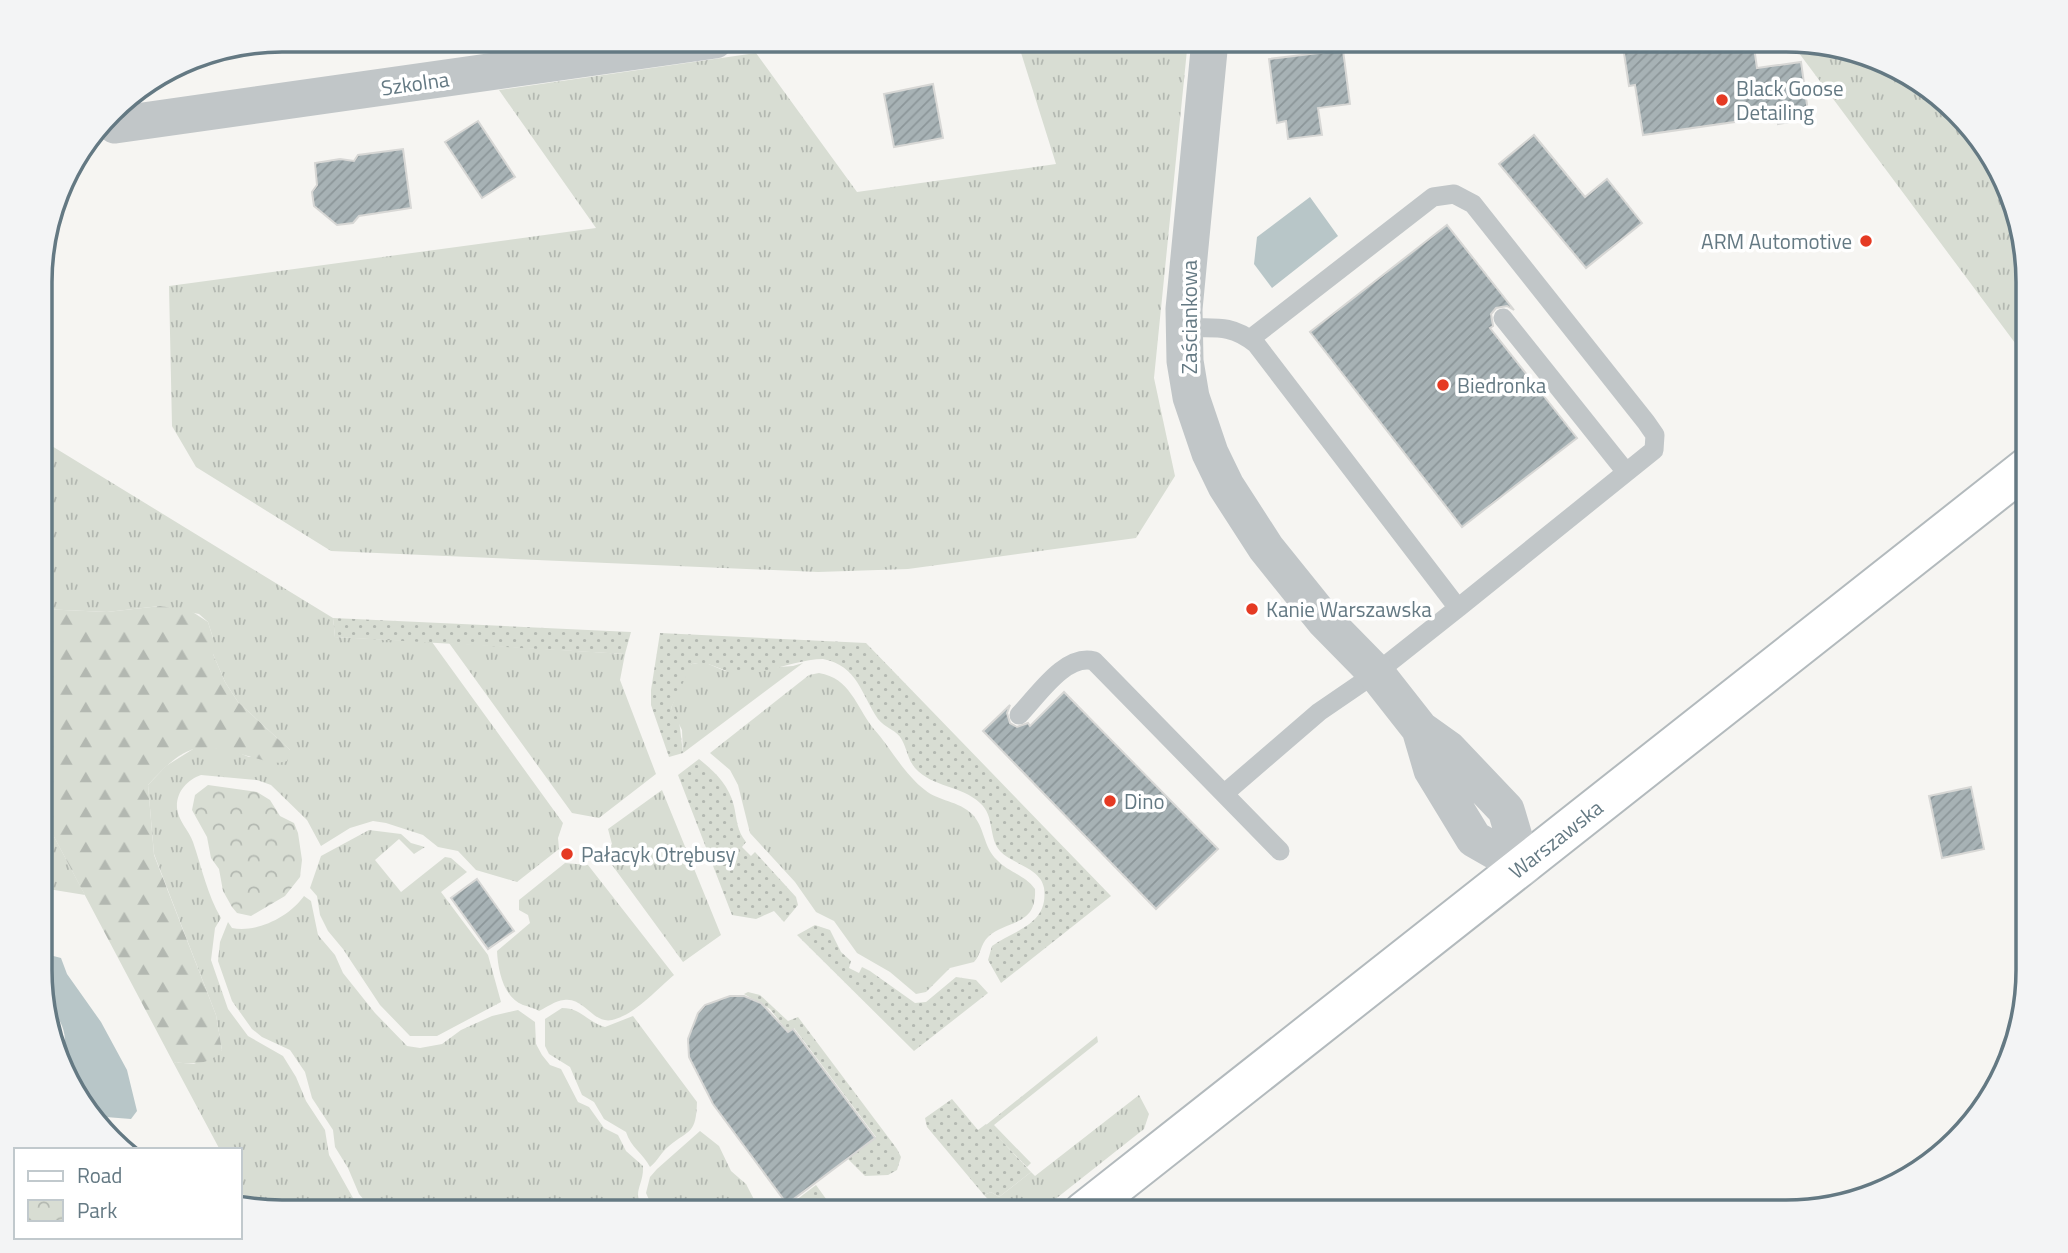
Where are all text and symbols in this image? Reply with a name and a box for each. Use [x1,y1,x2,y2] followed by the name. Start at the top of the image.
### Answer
[379,62,452,104] street label: Szkolna
[1736,72,1844,128] place label: Black Goose Detailing
[1714,92,1730,108] marker: Black Goose Detailing
[1701,225,1852,257] place label: ARM Automotive
[1858,233,1874,249] marker: ARM Automotive
[1173,259,1205,374] street label: Zaściankowa
[1457,369,1547,401] place label: Biedronka
[1435,377,1451,393] marker: Biedronka
[1266,593,1432,625] place label: Kanie Warszawska
[1244,601,1260,617] marker: Kanie Warszawska
[1124,785,1165,817] place label: Dino
[1502,791,1610,886] street label: Warszawska
[1102,793,1118,809] marker: Dino
[581,838,736,870] place label: Pałacyk Otrębusy
[559,846,575,862] marker: Pałacyk Otrębusy
[14,1148,242,1239] legend
[77,1159,122,1191] text: Road
[77,1194,117,1226] text: Park

